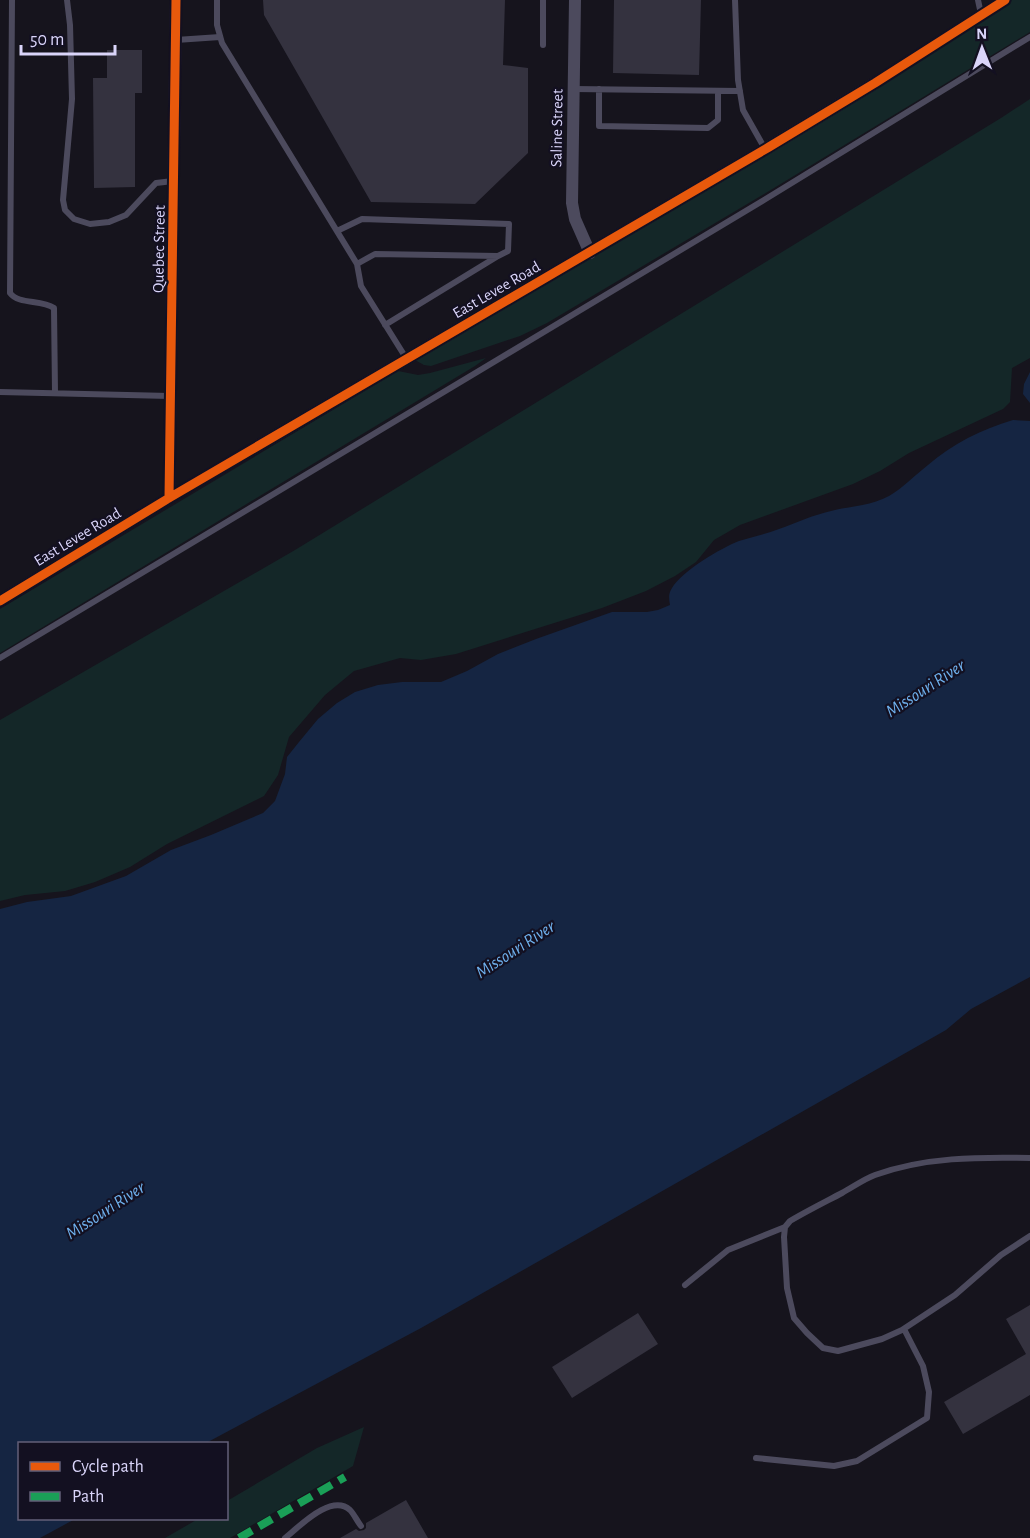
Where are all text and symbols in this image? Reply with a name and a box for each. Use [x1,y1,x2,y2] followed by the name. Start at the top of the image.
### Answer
[21,18,116,56] scale bar
[952,18,1012,78] north arrow
[976,26,987,42] text: N
[30,31,64,49] text: 50 m
[548,89,566,167] street label: Saline Street
[150,205,169,293] street label: Quebec Street
[450,258,543,321] street label: East Levee Road
[31,505,124,569] street label: East Levee Road
[883,656,969,721] water label: Missouri River
[473,917,559,982] water label: Missouri River
[63,1178,149,1243] water label: Missouri River
[18,1442,228,1520] legend
[72,1458,144,1476] text: Cycle path
[72,1488,104,1506] text: Path

